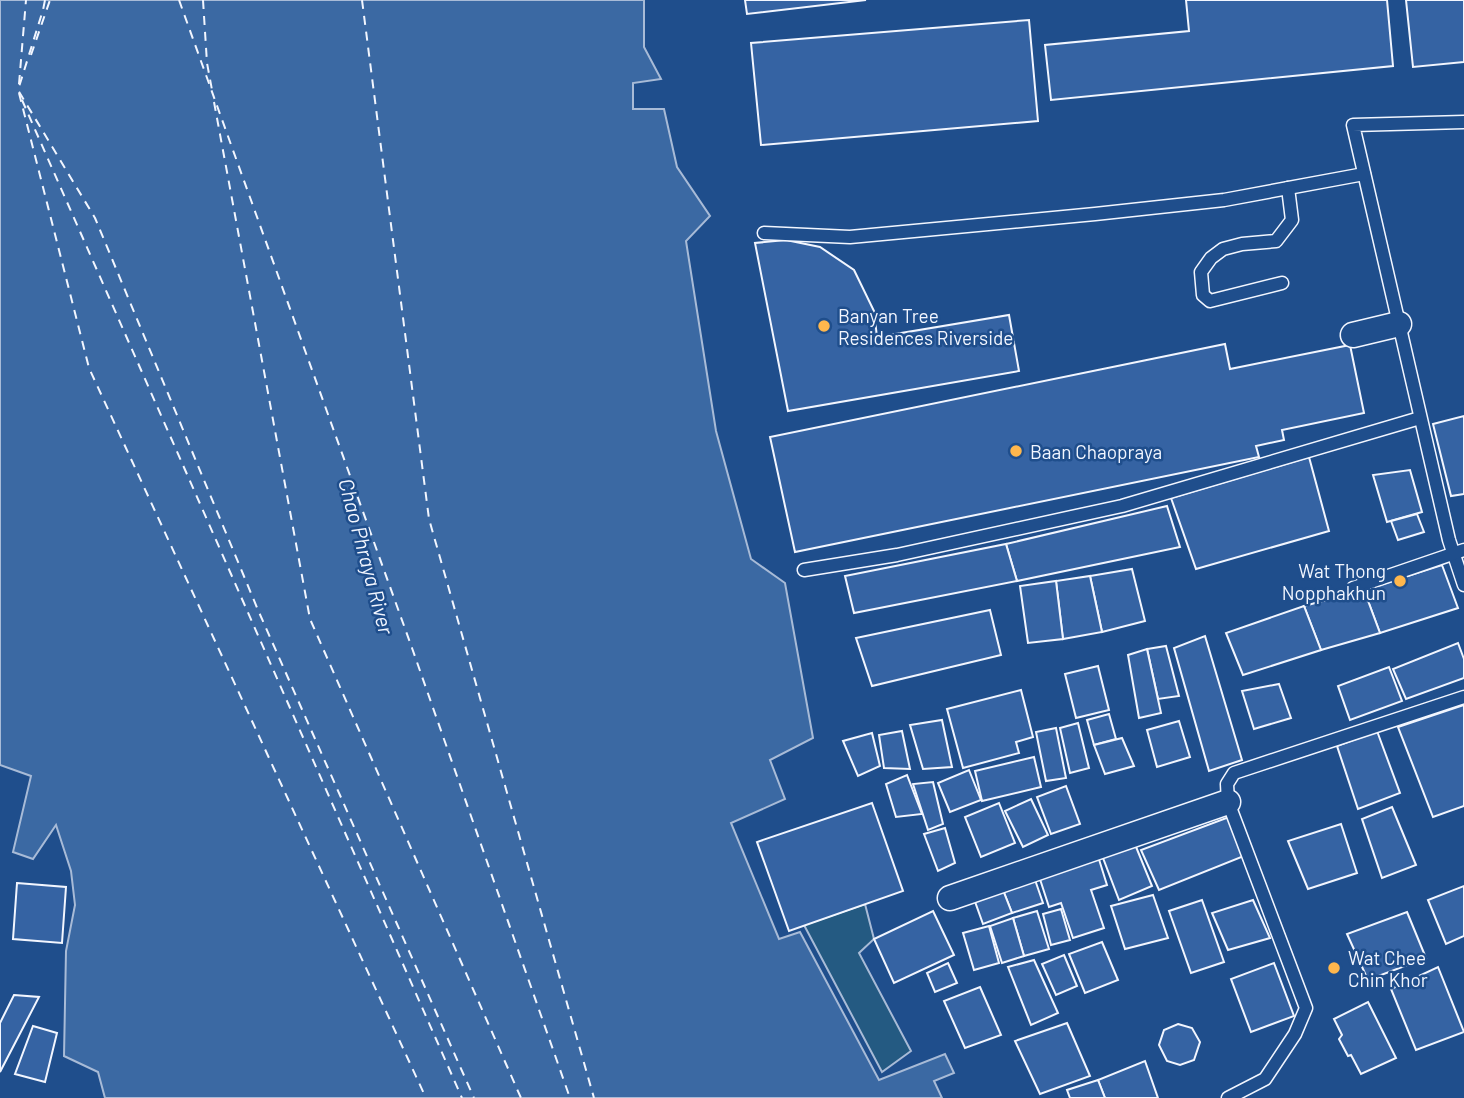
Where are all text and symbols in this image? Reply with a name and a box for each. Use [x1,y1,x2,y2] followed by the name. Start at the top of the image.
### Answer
[838,304,1014,349] place label: Banyan Tree Residences Riverside
[816,318,832,334] marker: Banyan Tree Residences Riverside
[1030,440,1162,463] place label: Baan Chaopraya
[1008,443,1024,459] marker: Baan Chaopraya
[334,475,400,637] water label: Chao Phraya River
[1282,559,1386,604] place label: Wat Thong Nopphakhun
[1392,573,1408,589] marker: Wat Thong Nopphakhun
[1348,946,1428,991] place label: Wat Chee Chin Khor
[1326,960,1342,976] marker: Wat Chee Chin Khor

